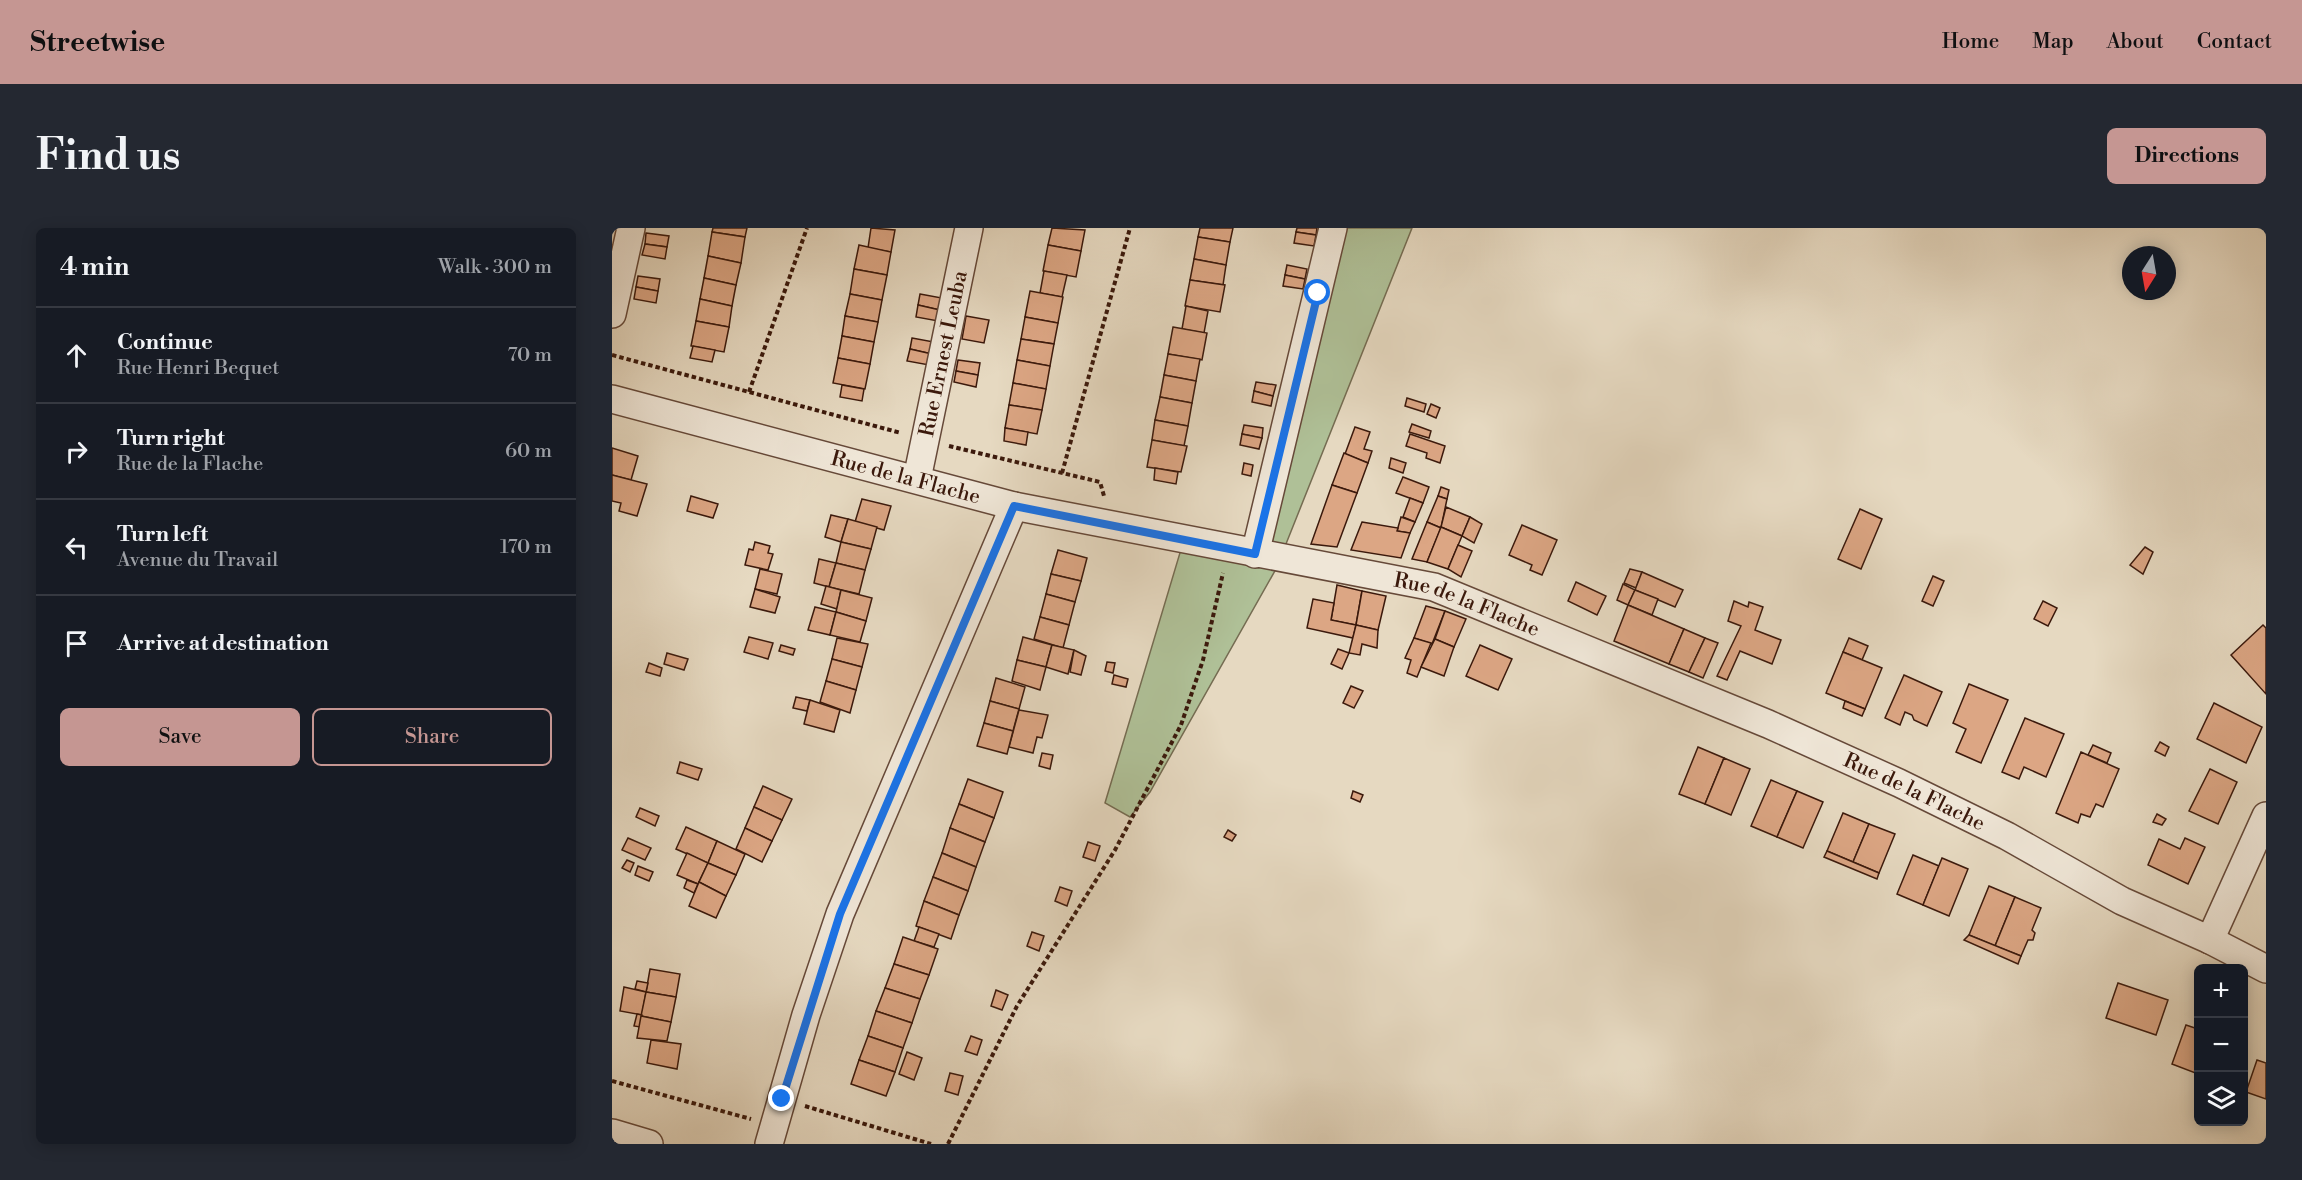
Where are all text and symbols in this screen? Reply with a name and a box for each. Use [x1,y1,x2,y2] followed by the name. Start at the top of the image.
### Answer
[30,25,165,60] text: Streetwise
[1942,29,1999,55] text: Home
[2032,29,2074,55] text: Map
[2107,29,2164,55] text: About
[2197,29,2272,55] text: Contact
[2107,128,2266,184] button: Directions
[36,130,180,183] text: Find us
[2122,246,2176,300] north arrow
[60,251,130,283] text: 4 min
[438,255,552,280] text: Walk · 300 m
[914,268,974,439] street label: Rue Ernest Leuba
[1304,279,1330,305] route start
[117,329,213,356] text: Continue
[60,339,93,372] icon: ahead
[508,343,552,368] text: 70 m
[117,356,279,381] text: Rue Henri Bequet
[117,425,225,452] text: Turn right
[60,435,93,468] icon: right
[505,439,552,464] text: 60 m
[828,446,983,510] street label: Rue de la Flache
[117,452,263,477] text: Rue de la Flache
[117,521,208,548] text: Turn left
[60,531,93,564] icon: left
[500,535,552,560] text: 170 m
[117,548,278,573] text: Avenue du Travail
[1391,568,1543,643] street label: Rue de la Flache
[60,627,93,660] icon: arrive
[117,630,329,657] text: Arrive at destination
[60,708,300,766] button: Save
[312,708,552,766] button: Share
[1839,748,1989,837] street label: Rue de la Flache
[2194,964,2248,1126] map controls
[2194,964,2248,1018] button: +
[2194,1018,2248,1072] button: −
[2194,1072,2248,1126] button: layers
[768,1085,794,1111] route end

